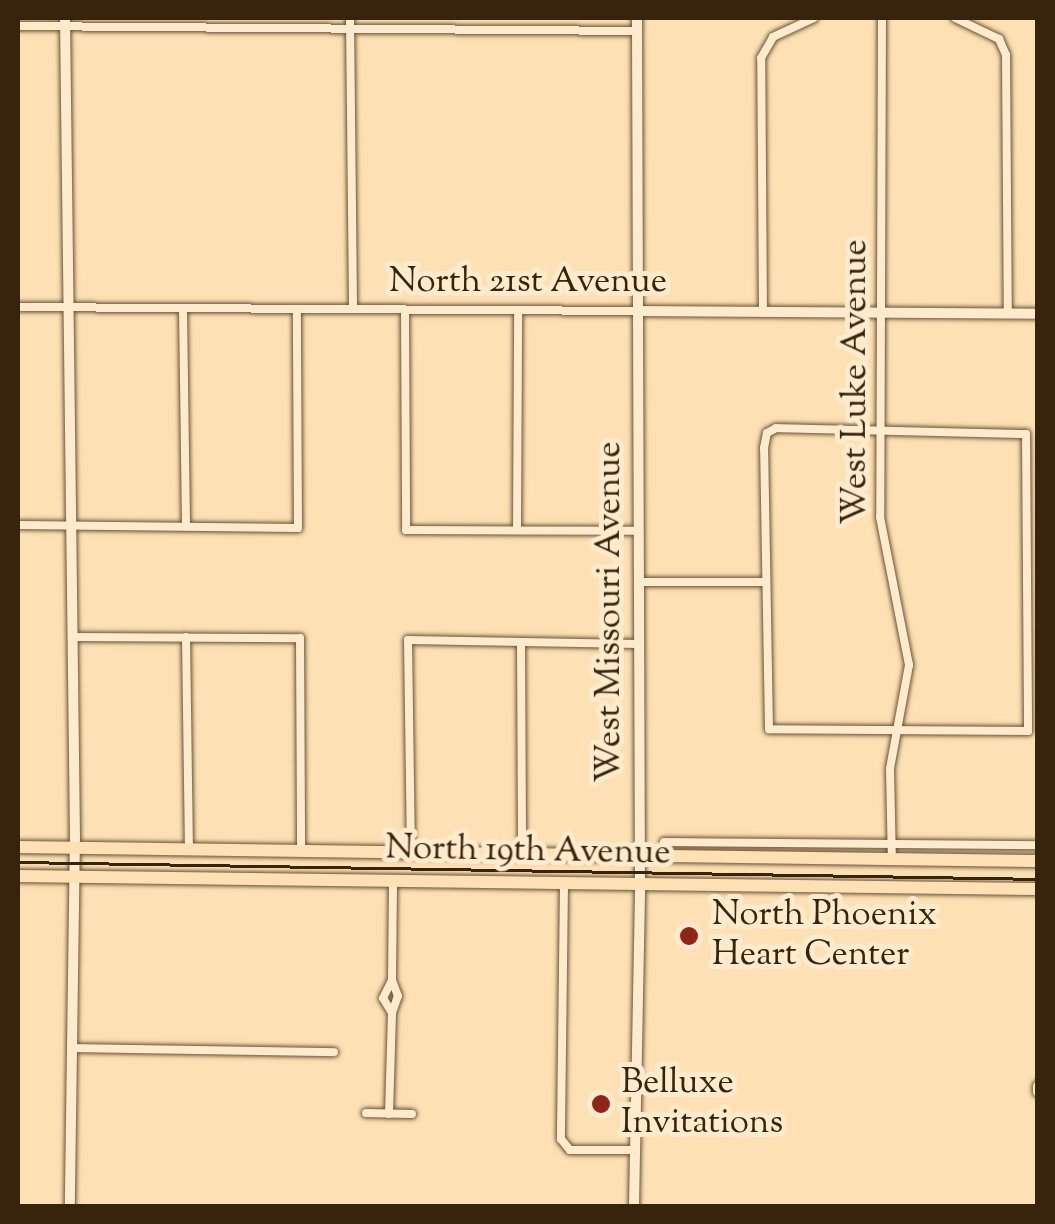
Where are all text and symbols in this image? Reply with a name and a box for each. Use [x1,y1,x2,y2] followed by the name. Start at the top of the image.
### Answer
[836,239,878,525] street label: West Luke Avenue
[389,262,667,304] street label: North 21st Avenue
[590,441,632,783] street label: West Missouri Avenue
[385,829,671,875] street label: North 19th Avenue
[712,895,937,977] place label: North Phoenix Heart Center
[676,923,702,949] marker: North Phoenix Heart Center
[621,1063,783,1145] place label: Belluxe Invitations
[590,1093,612,1115] marker: Belluxe Invitations

